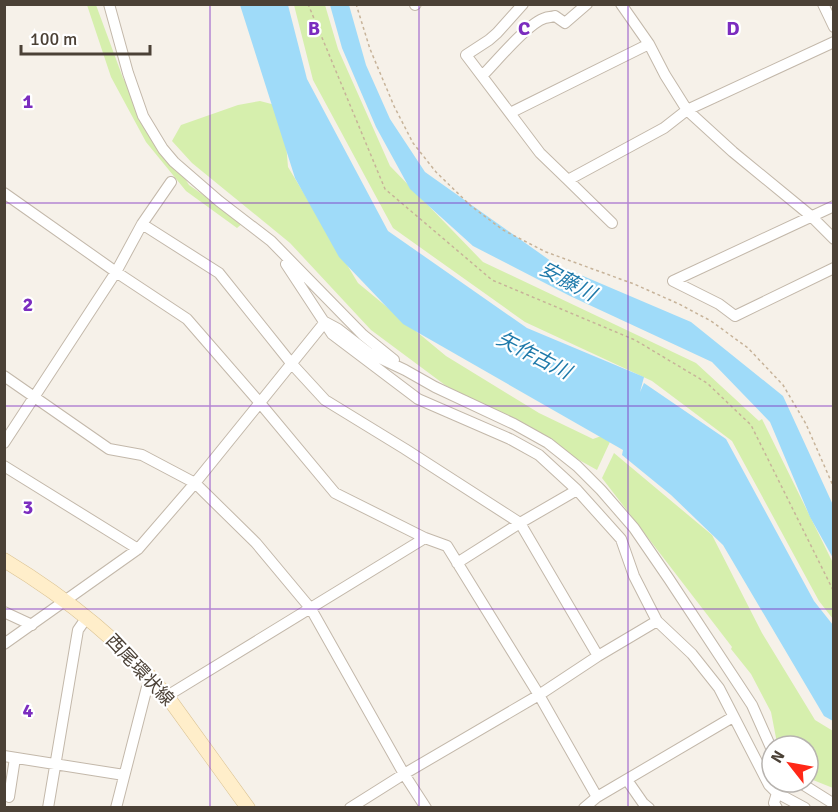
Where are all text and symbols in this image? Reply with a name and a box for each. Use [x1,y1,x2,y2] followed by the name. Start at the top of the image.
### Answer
[308,16,320,41] text: B
[518,16,530,41] text: C
[726,16,740,41] text: D
[21,18,150,56] scale bar
[30,28,77,50] text: 100 m
[23,89,34,114] text: 1
[535,256,602,308] water label: 安藤川
[23,292,33,317] text: 2
[492,326,577,386] water label: 矢作古川
[23,495,33,520] text: 3
[101,630,179,710] street label: 西尾環状線
[23,698,34,723] text: 4
[760,734,820,794] north arrow
[767,747,789,767] text: N

